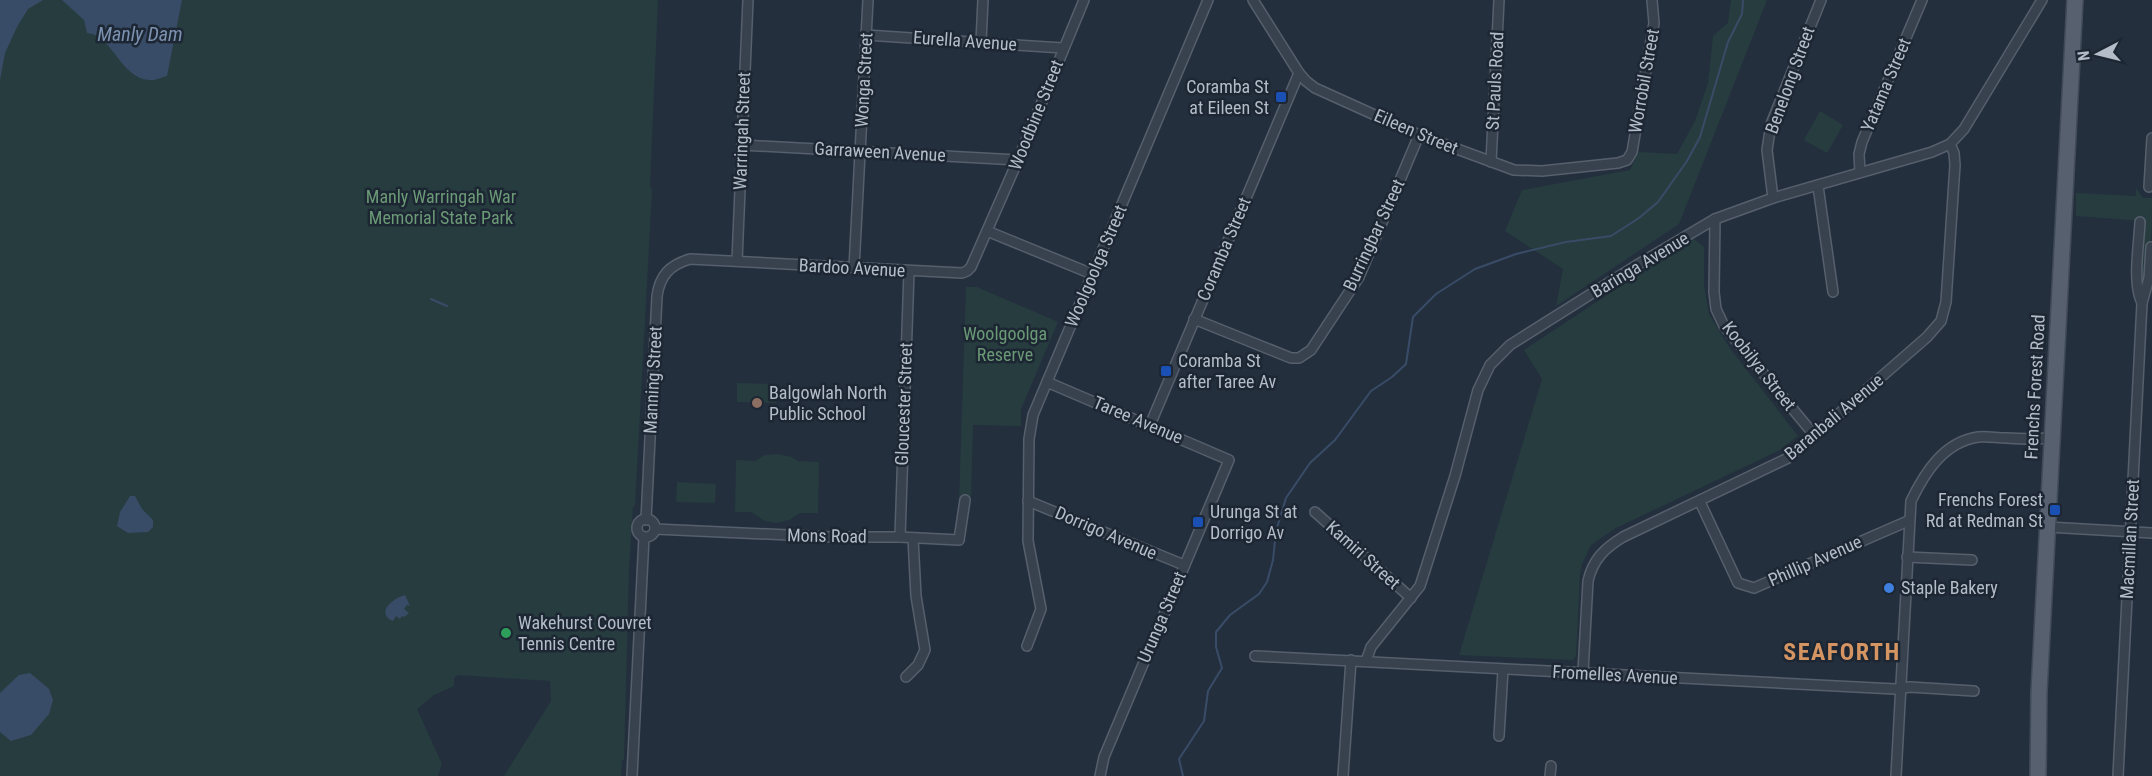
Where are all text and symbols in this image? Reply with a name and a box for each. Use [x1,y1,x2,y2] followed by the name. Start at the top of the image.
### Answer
[97,22,183,46] water label: Manly Dam
[1760,23,1819,136] street label: Benelong Street
[2068,24,2128,84] north arrow
[912,26,1018,55] street label: Eurella Avenue
[1624,27,1663,135] street label: Worrobil Street
[1481,31,1508,131] street label: St Pauls Road
[851,32,876,128] street label: Wonga Street
[1856,35,1915,135] street label: Yatama Street
[2074,50,2094,62] text: N
[1004,57,1067,173] street label: Woodbine Street
[729,71,754,191] street label: Warringah Street
[1186,76,1269,118] place label: Coramba St at Eileen St
[1274,90,1288,104] marker: Coramba St at Eileen St
[1371,104,1461,159] street label: Eileen Street
[814,138,946,165] street label: Garraween Avenue
[1339,176,1409,294] street label: Burringbar Street
[366,186,517,228] park label: Manly Warringah War Memorial State Park
[1192,194,1255,304] street label: Coramba Street
[1060,202,1131,330] street label: Woolgoolga Street
[1587,227,1692,302] street label: Baringa Avenue
[798,254,906,281] street label: Bardoo Avenue
[2020,314,2049,460] street label: Frenchs Forest Road
[1718,317,1801,414] street label: Koobilya Street
[963,323,1047,365] park label: Woolgoolga Reserve
[639,326,666,434] street label: Manning Street
[891,342,916,466] street label: Gloucester Street
[1178,350,1277,392] place label: Coramba St after Taree Av
[1159,364,1173,378] marker: Coramba St after Taree Av
[1780,369,1887,464] street label: Baranbali Avenue
[769,382,887,424] place label: Balgowlah North Public School
[1090,391,1186,448] street label: Taree Avenue
[750,396,764,410] marker: Balgowlah North Public School
[2116,478,2143,600] street label: Macmillan Street
[1926,489,2043,531] place label: Frenchs Forest Rd at Redman St
[1210,501,1297,543] place label: Urunga St at Dorrigo Av
[1052,502,1160,563] street label: Dorrigo Avenue
[2048,503,2062,517] marker: Frenchs Forest Rd at Redman St
[1191,515,1205,529] marker: Urunga St at Dorrigo Av
[1322,516,1405,593] street label: Kamiri Street
[787,524,867,547] street label: Mons Road
[1765,531,1865,590] street label: Phillip Avenue
[1133,568,1190,665] street label: Urunga Street
[1901,577,1998,598] place label: Staple Bakery
[1882,581,1896,595] marker: Staple Bakery
[518,612,652,654] place label: Wakehurst Couvret Tennis Centre
[499,626,513,640] marker: Wakehurst Couvret Tennis Centre
[1783,638,1901,666] district label: SEAFORTH
[1552,661,1678,688] street label: Fromelles Avenue

